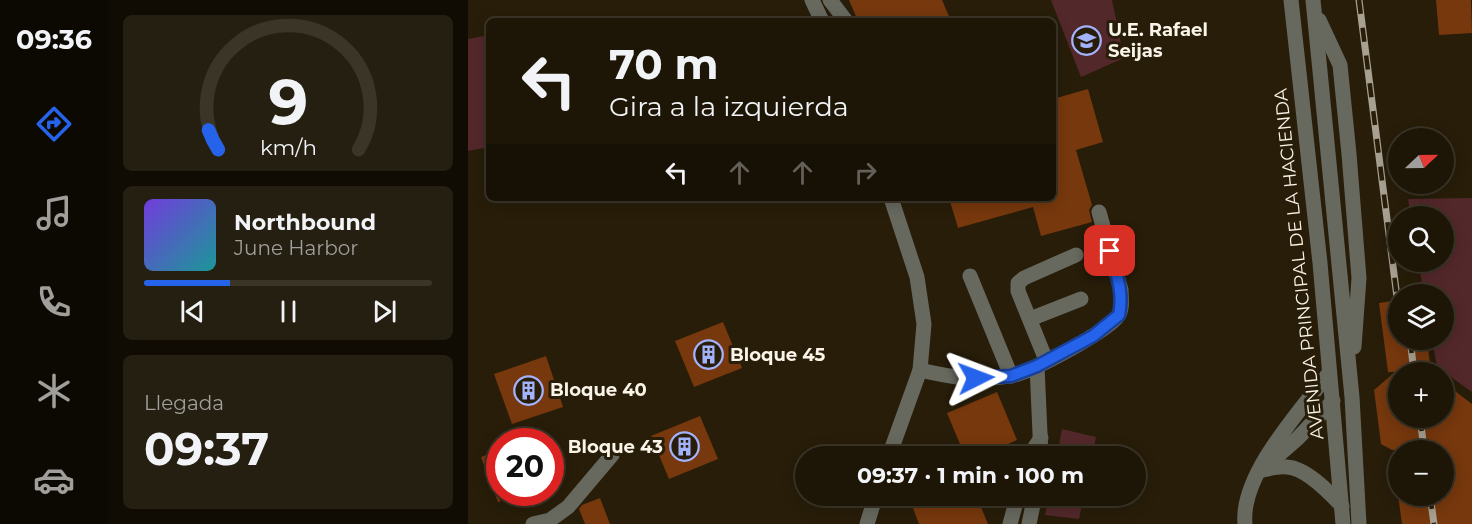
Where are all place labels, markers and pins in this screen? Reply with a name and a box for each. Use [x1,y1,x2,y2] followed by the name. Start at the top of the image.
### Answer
[1108,19,1208,62] place label: U.E. Rafael Seijas
[1071,24,1103,56] school or university icon: U.E. Rafael Seijas
[1084,225,1135,276] pin
[693,339,725,371] building icon: Bloque 45
[730,344,826,366] place label: Bloque 45
[513,374,545,406] building icon: Bloque 40
[550,379,647,401] place label: Bloque 40
[668,431,700,463] building icon: Bloque 43
[568,436,663,458] place label: Bloque 43

